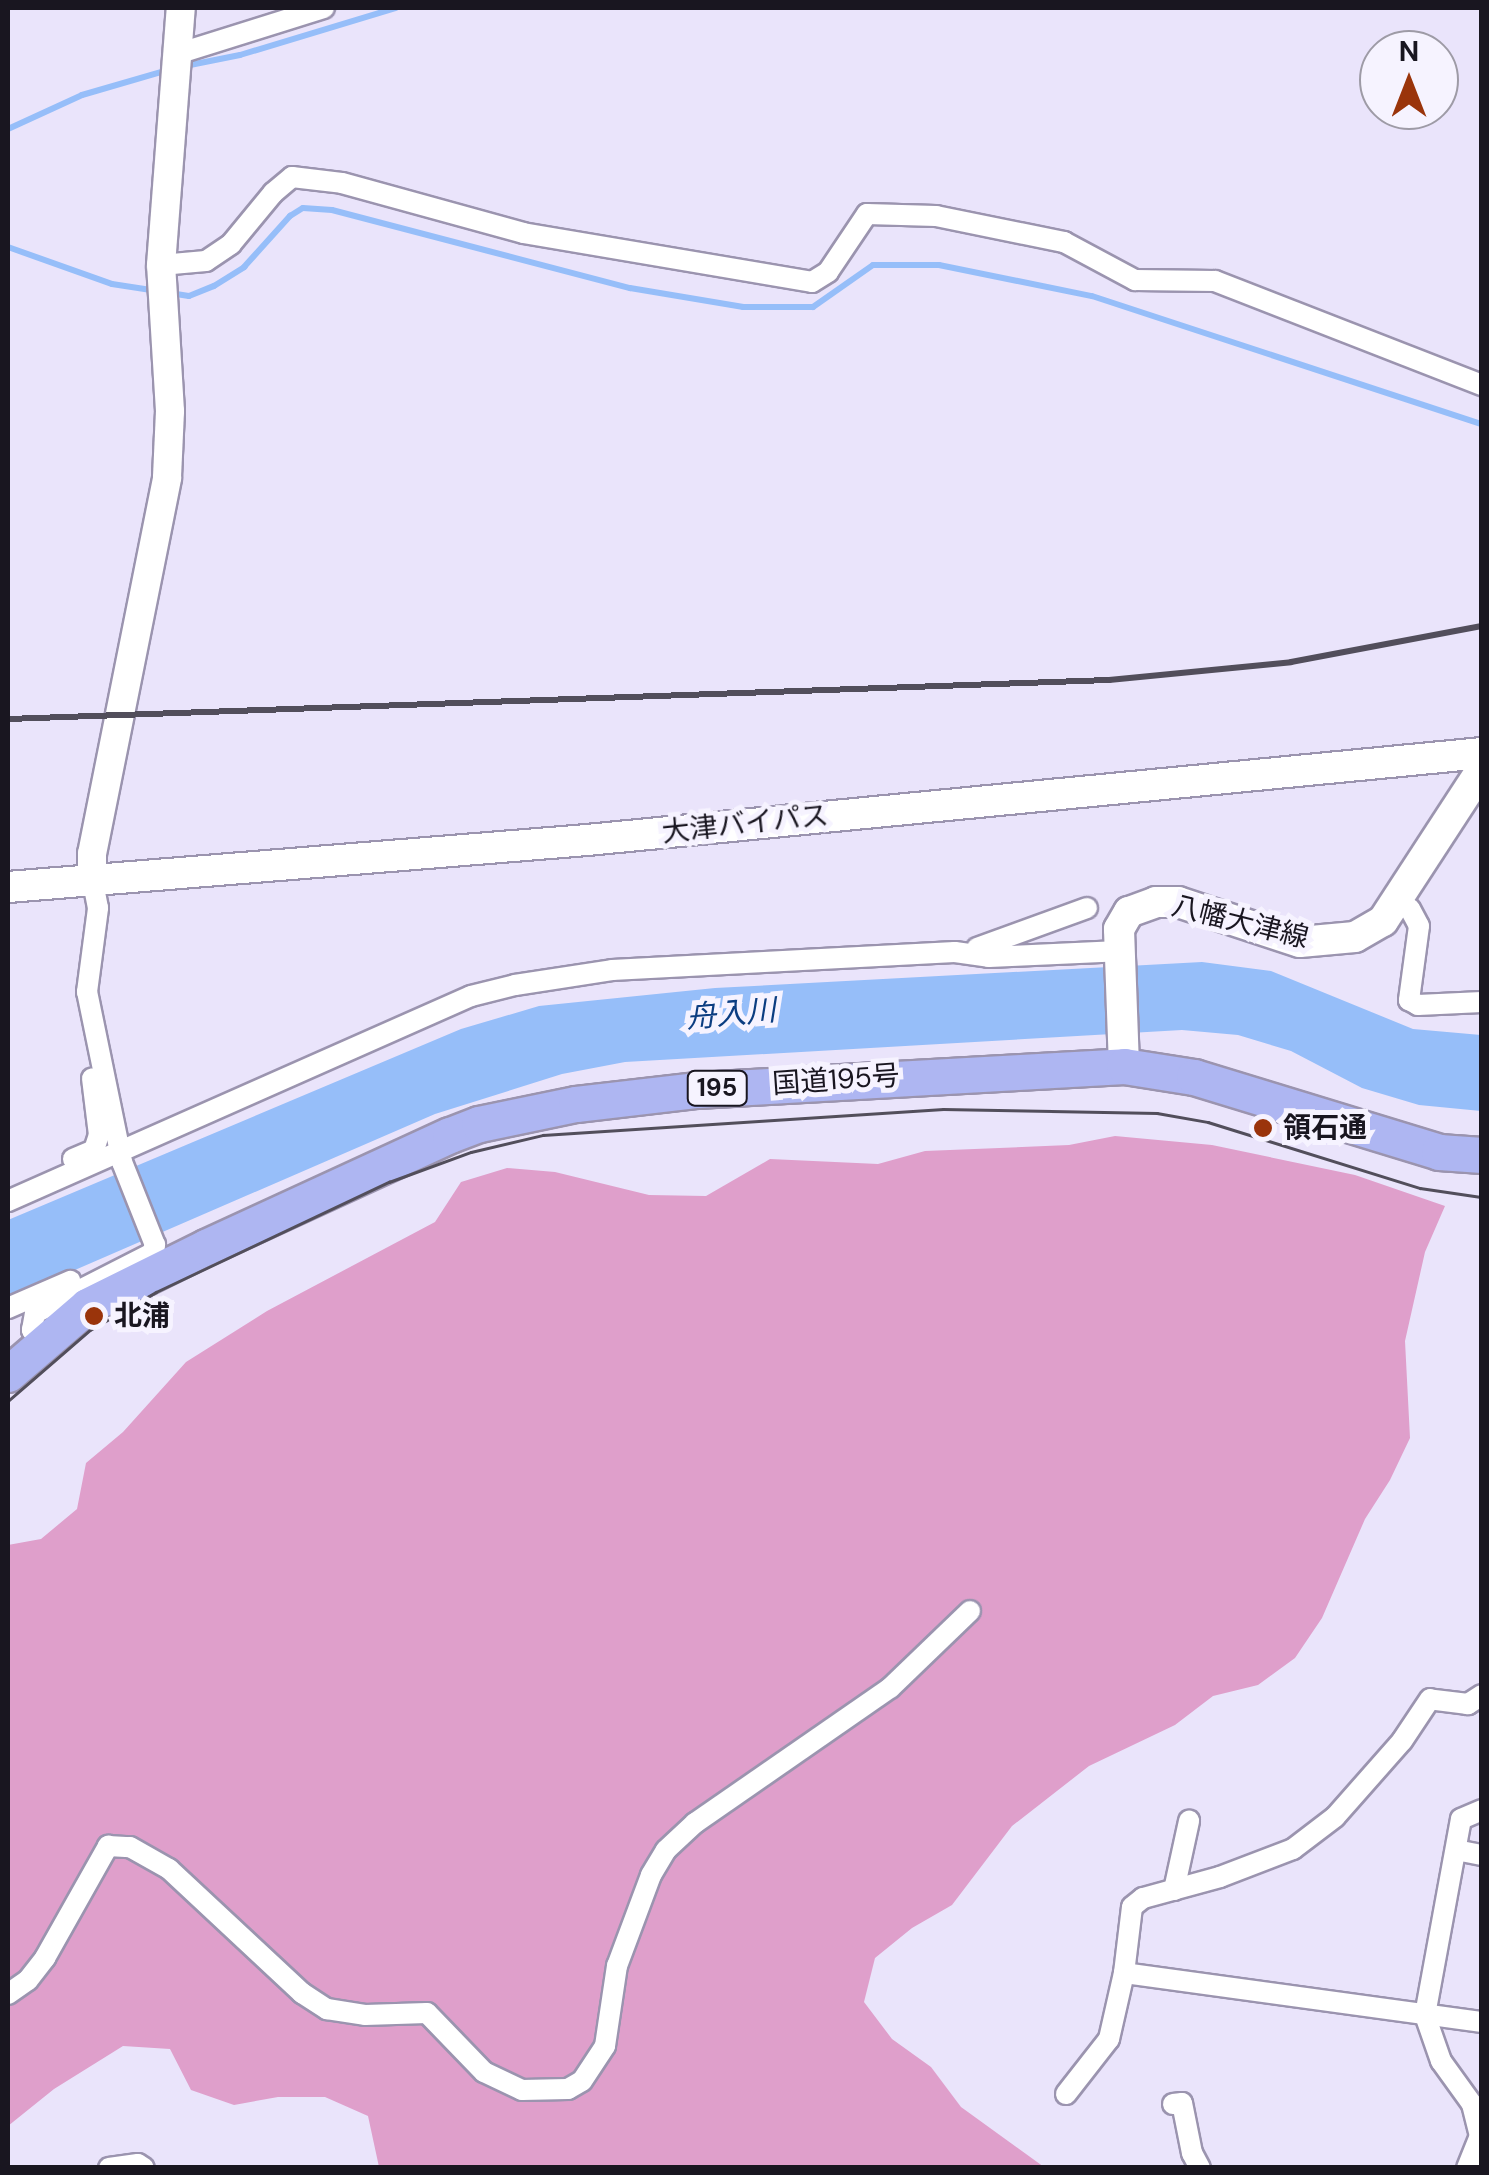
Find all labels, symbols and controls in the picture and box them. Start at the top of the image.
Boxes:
north arrow [1359,30,1459,130]
text: N [1399,33,1419,70]
street label: 大津バイパス [660,799,830,849]
street label: 八幡大津線 [1168,889,1312,955]
water label: 舟入川 [685,992,777,1036]
street label: 国道195号 [771,1059,901,1101]
road number: 195 [684,1068,750,1108]
place label: 領石通 [1283,1111,1367,1145]
marker: 領石通 [1252,1117,1274,1139]
place label: 北浦 [114,1299,170,1333]
marker: 北浦 [83,1305,105,1327]

